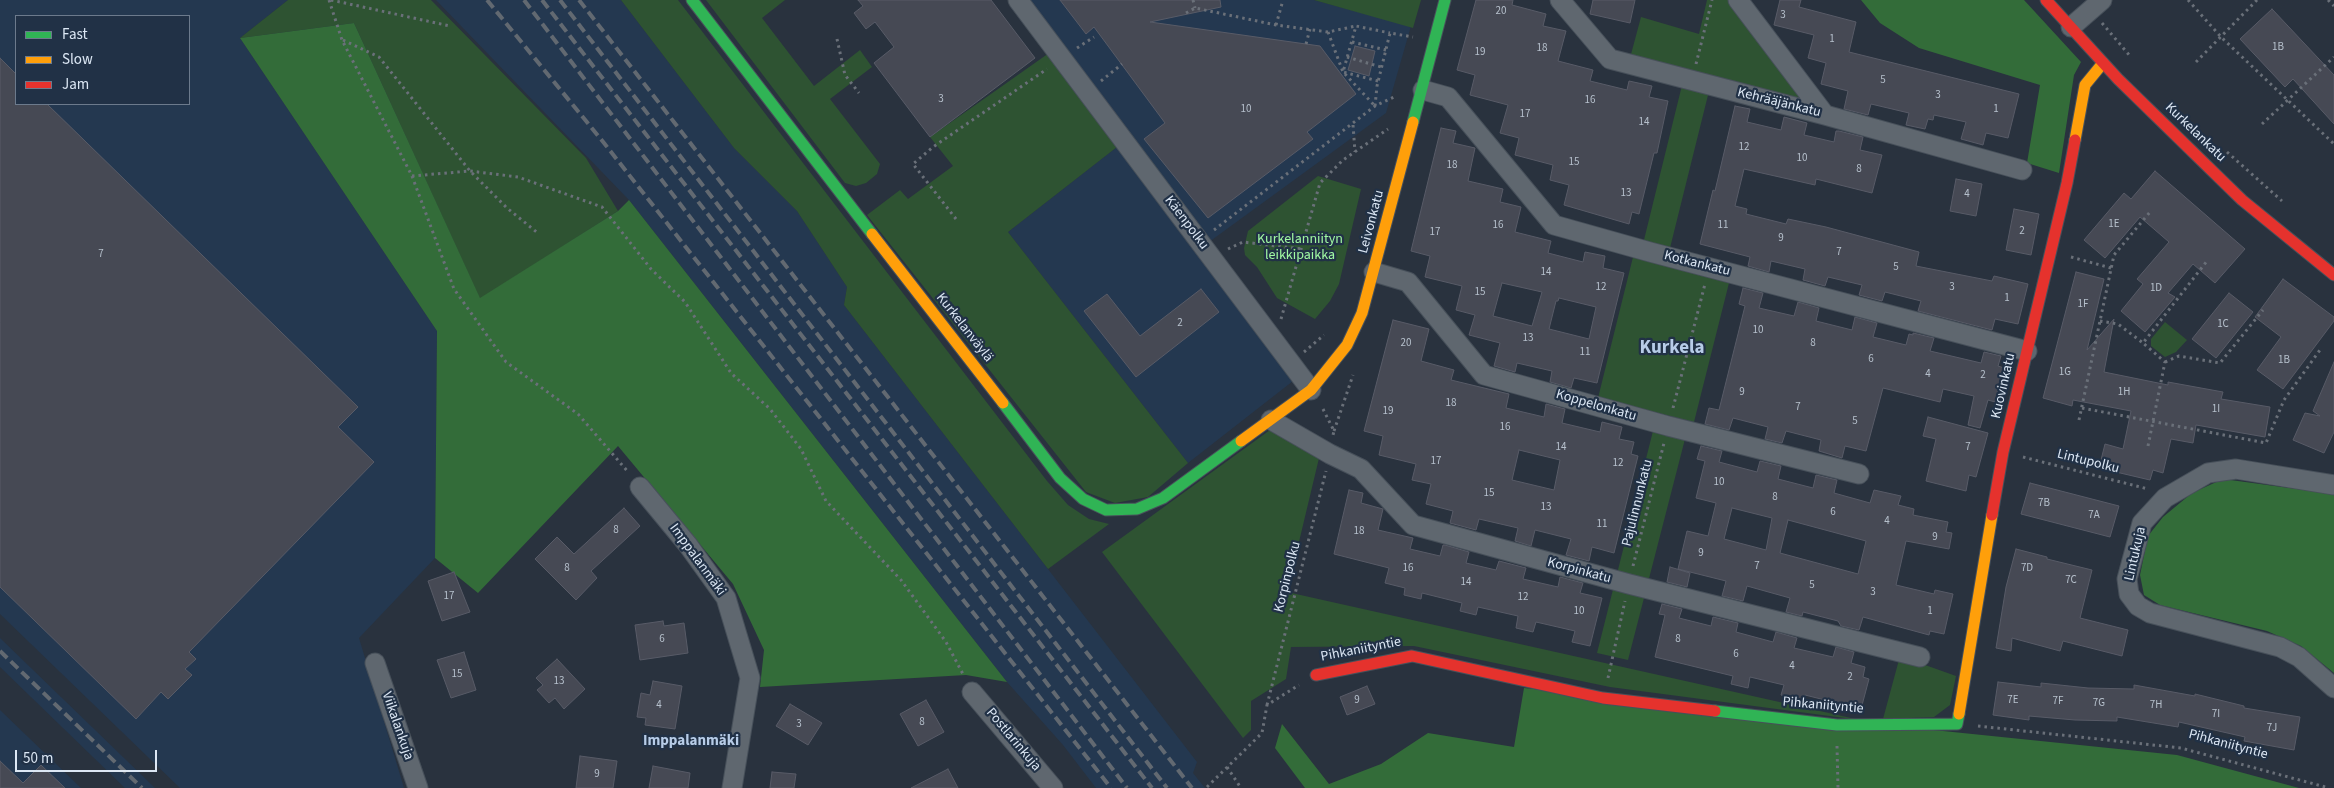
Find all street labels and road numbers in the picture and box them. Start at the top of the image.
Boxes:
street label: Kehrääjänkatu [1736,85,1822,121]
street label: Kurkelankatu [2161,100,2229,166]
street label: Leivonkatu [1356,189,1388,255]
street label: Käenpolku [1160,193,1212,253]
street label: Kotkankatu [1662,248,1732,280]
street label: Kurkelanväylä [932,290,996,366]
street label: Kuovinkatu [1988,352,2020,420]
street label: Koppelonkatu [1554,387,1638,425]
street label: Lintupolku [2055,446,2121,478]
street label: Pajulinnunkatu [1619,458,1657,548]
street label: Imppalanmäki [665,521,729,599]
street label: Lintukuja [2122,525,2150,583]
street label: Korpinpolku [1271,540,1305,614]
street label: Korpinkatu [1545,554,1613,588]
street label: Pihkaniityntie [1319,634,1403,666]
street label: Viikalankuja [377,690,417,762]
street label: Pihkaniityntie [1782,694,1864,718]
street label: Postlarinkuja [982,705,1044,775]
street label: Pihkaniityntie [2187,726,2269,764]

